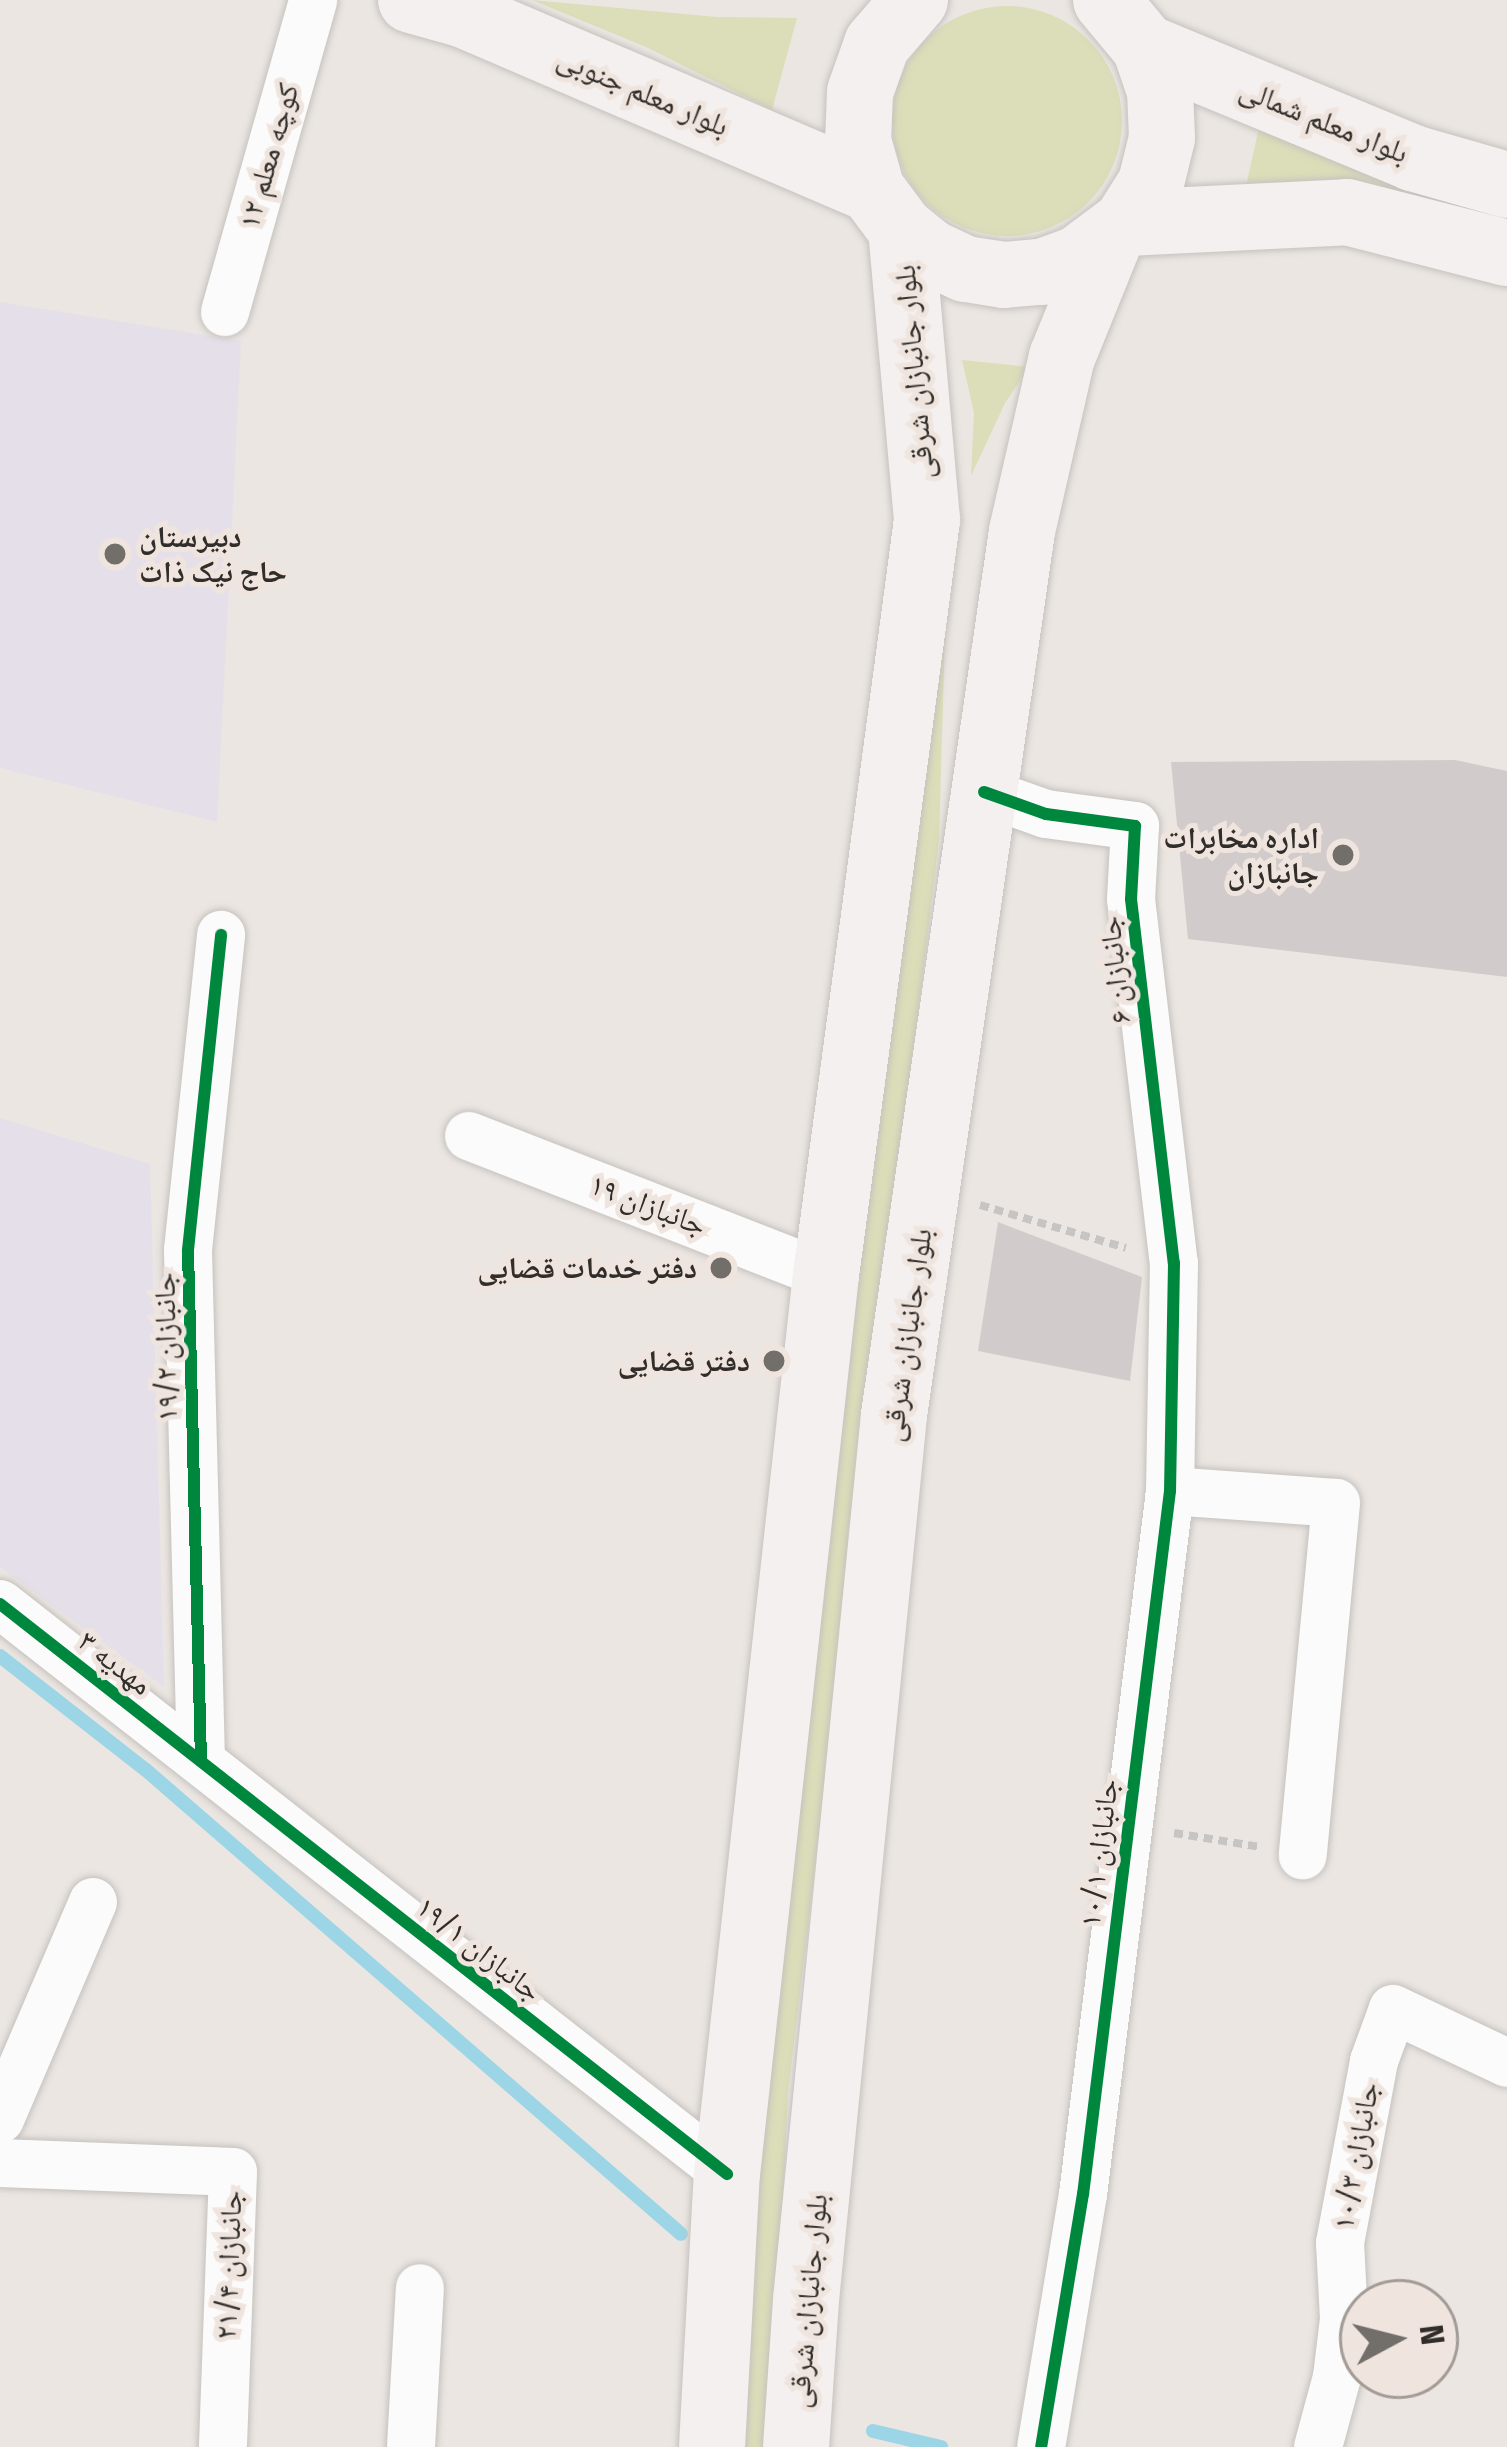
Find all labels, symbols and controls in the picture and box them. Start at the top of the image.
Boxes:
street label: بلوار معلم جنوبی [552,40,734,144]
street label: بلوار معلم شمالی [1235,71,1413,171]
street label: کوچه معلم ۱۲ [231,79,307,233]
street label: بلوار جانبازان شرقی [887,263,941,481]
place label: دبیرستان حاج نیک ذات [139,519,287,590]
marker: دبیرستان حاج نیک ذات [102,541,128,567]
place label: اداره مخابرات جانبازان [1163,820,1319,890]
marker: اداره مخابرات جانبازان [1330,842,1356,868]
street label: جانبازان ۶ [1091,914,1139,1026]
street label: جانبازان ۱۹ [585,1166,711,1244]
street label: بلوار جانبازان شرقی [874,1226,940,1444]
place label: دفتر خدمات قضایی [477,1250,697,1286]
marker: دفتر خدمات قضایی [708,1255,734,1281]
street label: جانبازان ۱۹/۲ [147,1272,185,1422]
place label: دفتر قضایی [617,1343,750,1379]
marker: دفتر قضایی [761,1348,787,1374]
street label: مهدیه ۳ [71,1623,159,1703]
street label: جانبازان ۱۰/۱ [1072,1777,1126,1929]
street label: جانبازان ۱۹/۱ [409,1889,549,2009]
street label: جانبازان ۱۰/۳ [1325,2079,1387,2233]
street label: جانبازان ۲۱/۴ [208,2190,250,2340]
street label: بلوار جانبازان شرقی [781,2192,835,2410]
north arrow [1339,2279,1459,2399]
text: N [1411,2323,1453,2347]

